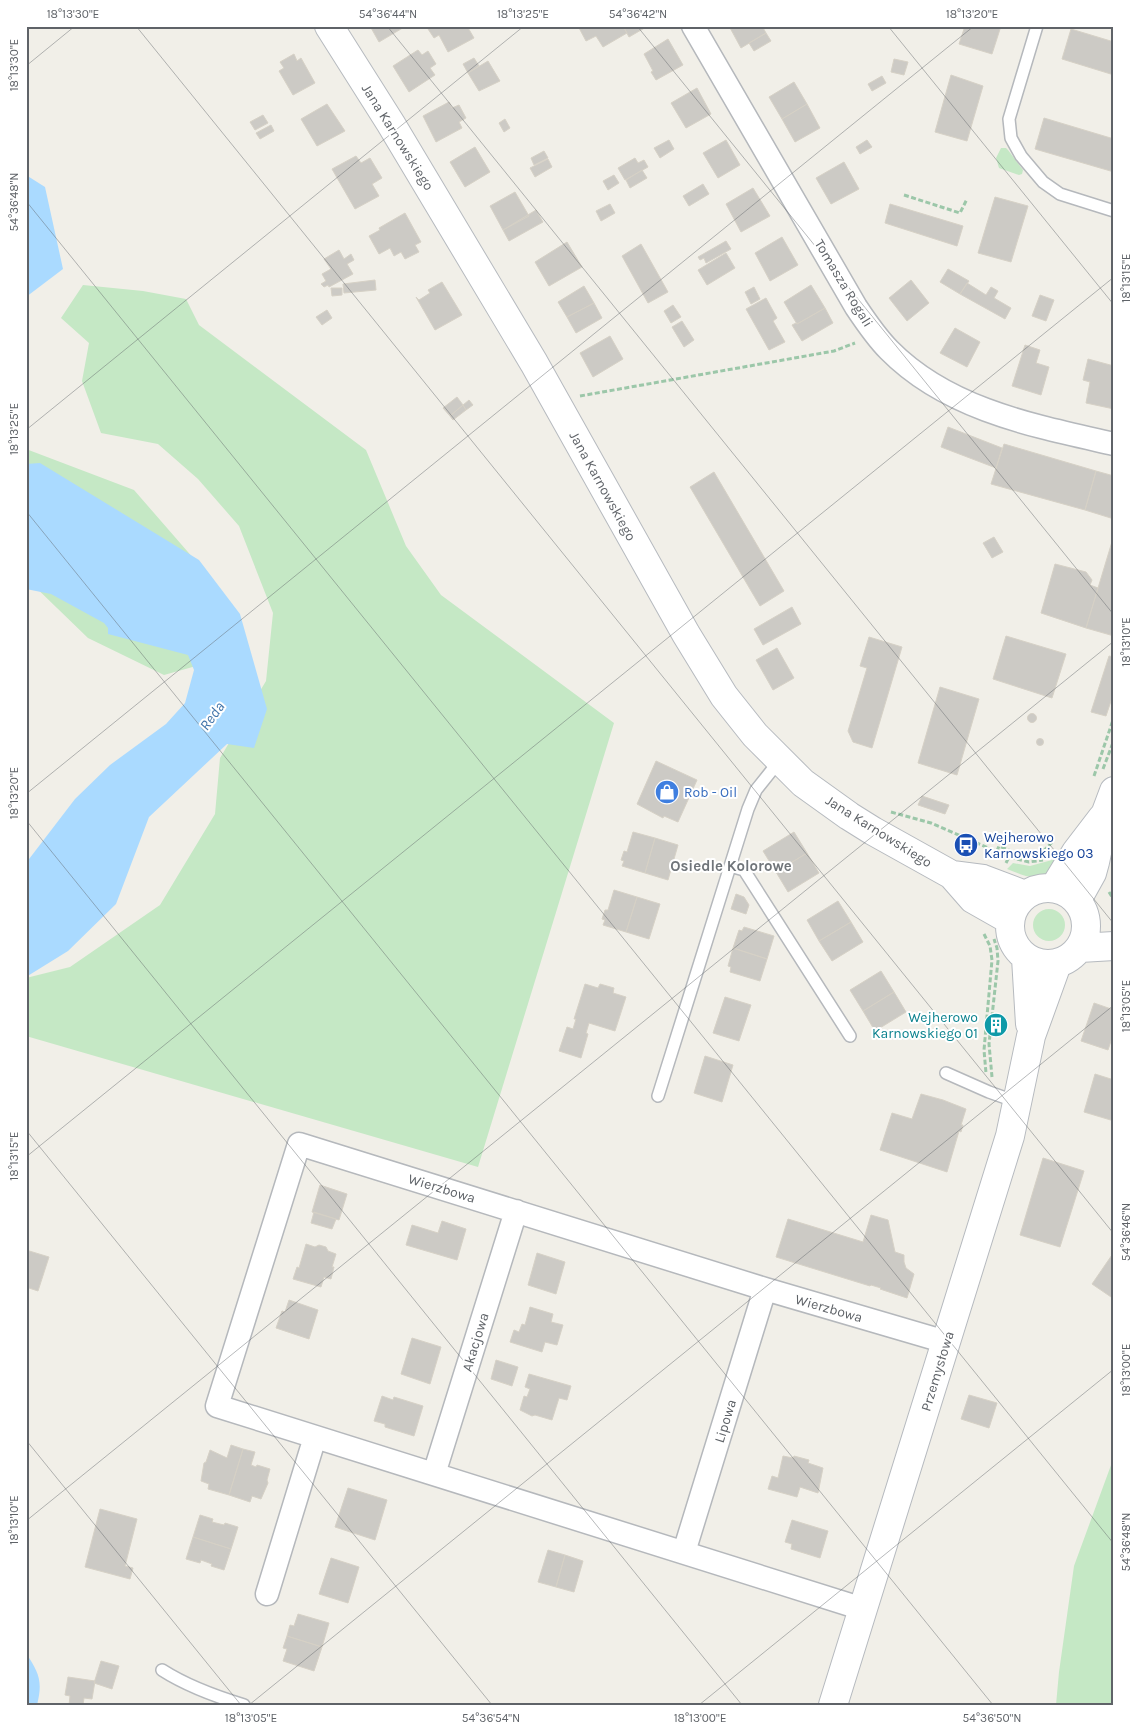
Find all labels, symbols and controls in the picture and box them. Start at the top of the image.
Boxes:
text: 18°13'30"E [47,7,99,21]
text: 54°36'44"N [359,7,417,21]
text: 18°13'25"E [497,7,549,21]
text: 54°36'42"N [609,7,667,21]
text: 18°13'20"E [946,7,998,21]
text: 18°13'30"E [7,39,21,91]
street label: Jana Karnowskiego [358,81,437,194]
text: 54°36'48"N [7,172,21,232]
street label: Tomasza Rogali [811,236,876,330]
text: 18°13'15"E [1119,253,1133,303]
text: 18°13'25"E [7,403,21,455]
street label: Jana Karnowskiego [565,429,640,544]
text: 18°13'10"E [1119,617,1133,667]
water label: Reda [196,698,228,734]
text: 18°13'20"E [7,767,21,819]
shop icon: Rob - Oil [654,779,680,805]
place label: Rob - Oil [684,784,737,801]
street label: Jana Karnowskiego [822,792,935,871]
place label: Wejherowo Karnowskiego 03 [984,829,1094,862]
bus stop icon: Wejherowo Karnowskiego 03 [953,832,979,858]
district label: Osiedle Kolorowe [670,857,792,875]
text: 18°13'05"E [1119,980,1133,1032]
place label: Wejherowo Karnowskiego 01 [872,1009,978,1042]
building icon: Wejherowo Karnowskiego 01 [983,1012,1009,1038]
text: 18°13'15"E [7,1131,21,1181]
street label: Wierzbowa [406,1170,478,1207]
text: 54°36'46"N [1119,1203,1133,1261]
street label: Wierzbowa [793,1291,865,1326]
street label: Akacjowa [458,1311,492,1374]
street label: Przemysłowa [917,1329,958,1413]
text: 18°13'00"E [1119,1344,1133,1396]
street label: Lipowa [711,1397,740,1445]
text: 18°13'10"E [7,1495,21,1545]
text: 54°36'48"N [1119,1512,1133,1572]
text: 18°13'05"E [225,1711,277,1725]
text: 54°36'54"N [462,1711,520,1725]
text: 18°13'00"E [674,1711,726,1725]
text: 54°36'50"N [963,1711,1021,1725]

